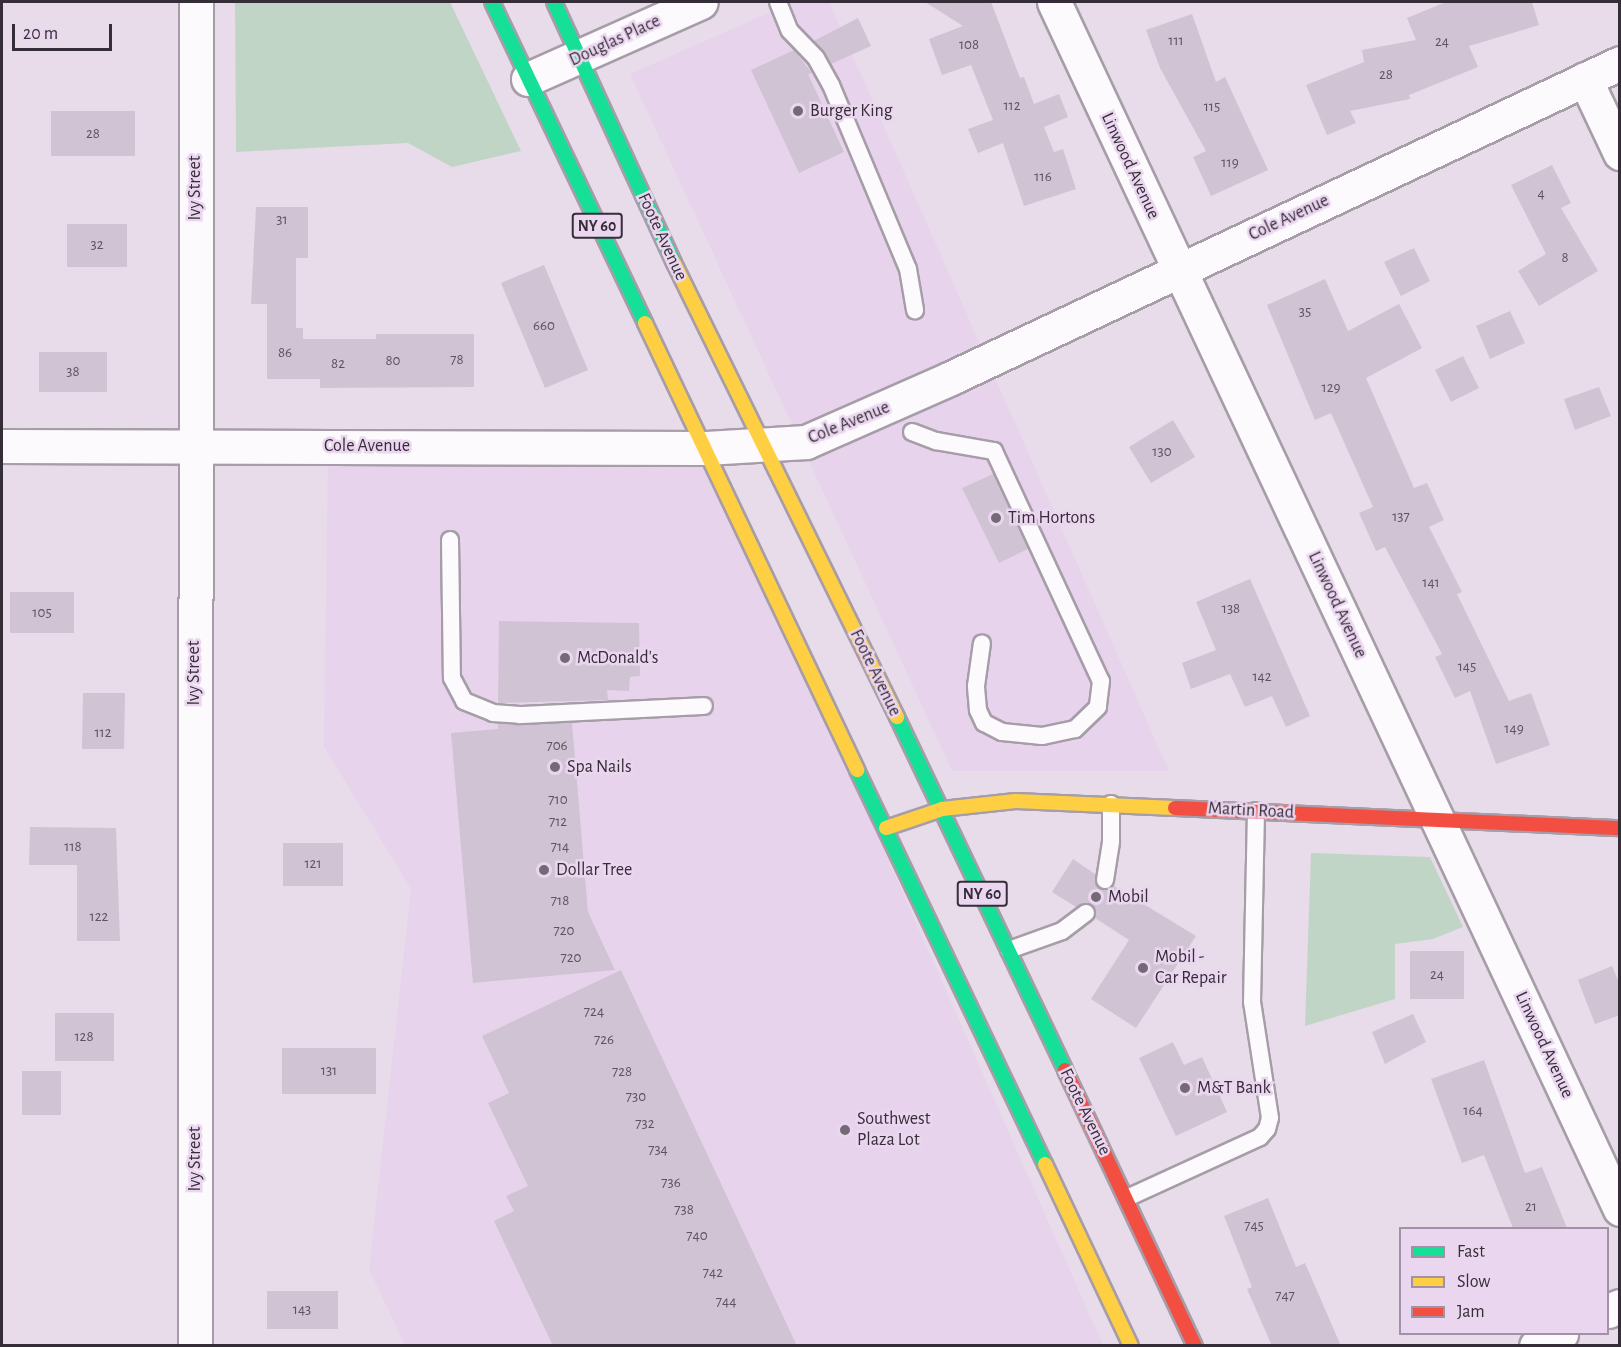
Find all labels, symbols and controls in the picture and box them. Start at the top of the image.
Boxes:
street label: Douglas Place [566,10,664,72]
scale bar [15,12,116,50]
text: 20 m [23,25,58,43]
house number: 111 [1168,32,1184,50]
house number: 24 [1435,33,1449,51]
house number: 108 [959,36,979,54]
house number: 28 [1379,66,1393,84]
house number: 112 [1003,97,1021,115]
house number: 115 [1204,98,1220,116]
place label: Burger King [810,100,893,122]
marker: Burger King [791,104,805,118]
street label: Linwood Avenue [1096,109,1164,223]
house number: 28 [86,125,100,143]
house number: 119 [1221,154,1239,172]
street label: Ivy Street [184,156,206,220]
house number: 116 [1034,168,1052,186]
house number: 4 [1537,185,1545,203]
street label: Foote Avenue [632,190,692,284]
street label: Cole Avenue [1245,190,1333,246]
house number: 31 [276,211,288,229]
road number: NY 60 [572,213,622,239]
house number: 32 [90,236,104,254]
house number: 8 [1561,249,1569,267]
house number: 35 [1299,303,1311,321]
house number: 660 [533,317,555,335]
house number: 86 [278,344,292,362]
house number: 78 [450,351,464,369]
house number: 80 [385,352,401,370]
house number: 82 [331,355,345,373]
house number: 38 [66,363,80,381]
house number: 129 [1321,379,1341,397]
street label: Cole Avenue [805,397,893,449]
street label: Cole Avenue [324,435,410,457]
house number: 130 [1152,443,1172,461]
place label: Tim Hortons [1008,507,1095,529]
house number: 137 [1392,508,1410,526]
marker: Tim Hortons [989,511,1003,525]
street label: Linwood Avenue [1303,548,1371,662]
house number: 141 [1422,574,1440,592]
house number: 138 [1222,600,1240,618]
house number: 105 [32,604,52,622]
street label: Foote Avenue [845,626,905,720]
street label: Ivy Street [183,641,205,705]
place label: McDonald's [577,647,659,669]
marker: McDonald's [558,651,572,665]
house number: 145 [1458,658,1476,676]
house number: 142 [1252,668,1272,686]
house number: 149 [1504,720,1524,738]
house number: 112 [94,724,112,742]
house number: 706 [546,737,568,755]
place label: Spa Nails [567,756,632,778]
marker: Spa Nails [548,760,562,774]
house number: 710 [548,791,568,809]
street label: Martin Road [1207,798,1295,824]
house number: 712 [549,813,567,831]
house number: 118 [64,838,82,856]
house number: 714 [551,838,569,856]
house number: 121 [304,855,322,873]
place label: Dollar Tree [556,859,632,881]
marker: Dollar Tree [537,863,551,877]
road number: NY 60 [956,881,1008,907]
place label: Mobil [1108,886,1149,908]
marker: Mobil [1089,890,1103,904]
house number: 718 [551,892,569,910]
house number: 122 [90,908,108,926]
house number: 720 [554,922,574,940]
place label: Mobil - Car Repair [1155,947,1227,990]
house number: 720 [561,949,581,967]
marker: Mobil - Car Repair [1136,961,1150,975]
house number: 24 [1430,966,1444,984]
street label: Linwood Avenue [1510,988,1578,1102]
house number: 724 [584,1003,604,1021]
house number: 128 [74,1028,94,1046]
house number: 726 [594,1031,614,1049]
house number: 131 [321,1062,337,1080]
house number: 728 [612,1063,632,1081]
street label: Foote Avenue [1055,1065,1115,1159]
place label: M&T Bank [1197,1077,1271,1099]
marker: M&T Bank [1178,1081,1192,1095]
house number: 730 [626,1088,646,1106]
house number: 164 [1463,1102,1483,1120]
place label: Southwest Plaza Lot [857,1109,930,1152]
house number: 732 [635,1115,655,1133]
marker: Southwest Plaza Lot [838,1123,852,1137]
street label: Ivy Street [184,1127,206,1191]
house number: 734 [648,1141,668,1159]
house number: 736 [661,1174,681,1192]
house number: 21 [1525,1198,1537,1216]
house number: 738 [674,1201,694,1219]
house number: 745 [1244,1217,1264,1235]
house number: 740 [686,1227,708,1245]
legend [1399,1227,1609,1335]
text: Fast [1457,1243,1485,1261]
house number: 742 [703,1264,723,1282]
text: Slow [1457,1273,1490,1291]
house number: 747 [1275,1287,1295,1305]
house number: 744 [716,1293,736,1311]
house number: 143 [293,1301,311,1319]
text: Jam [1457,1303,1485,1321]

